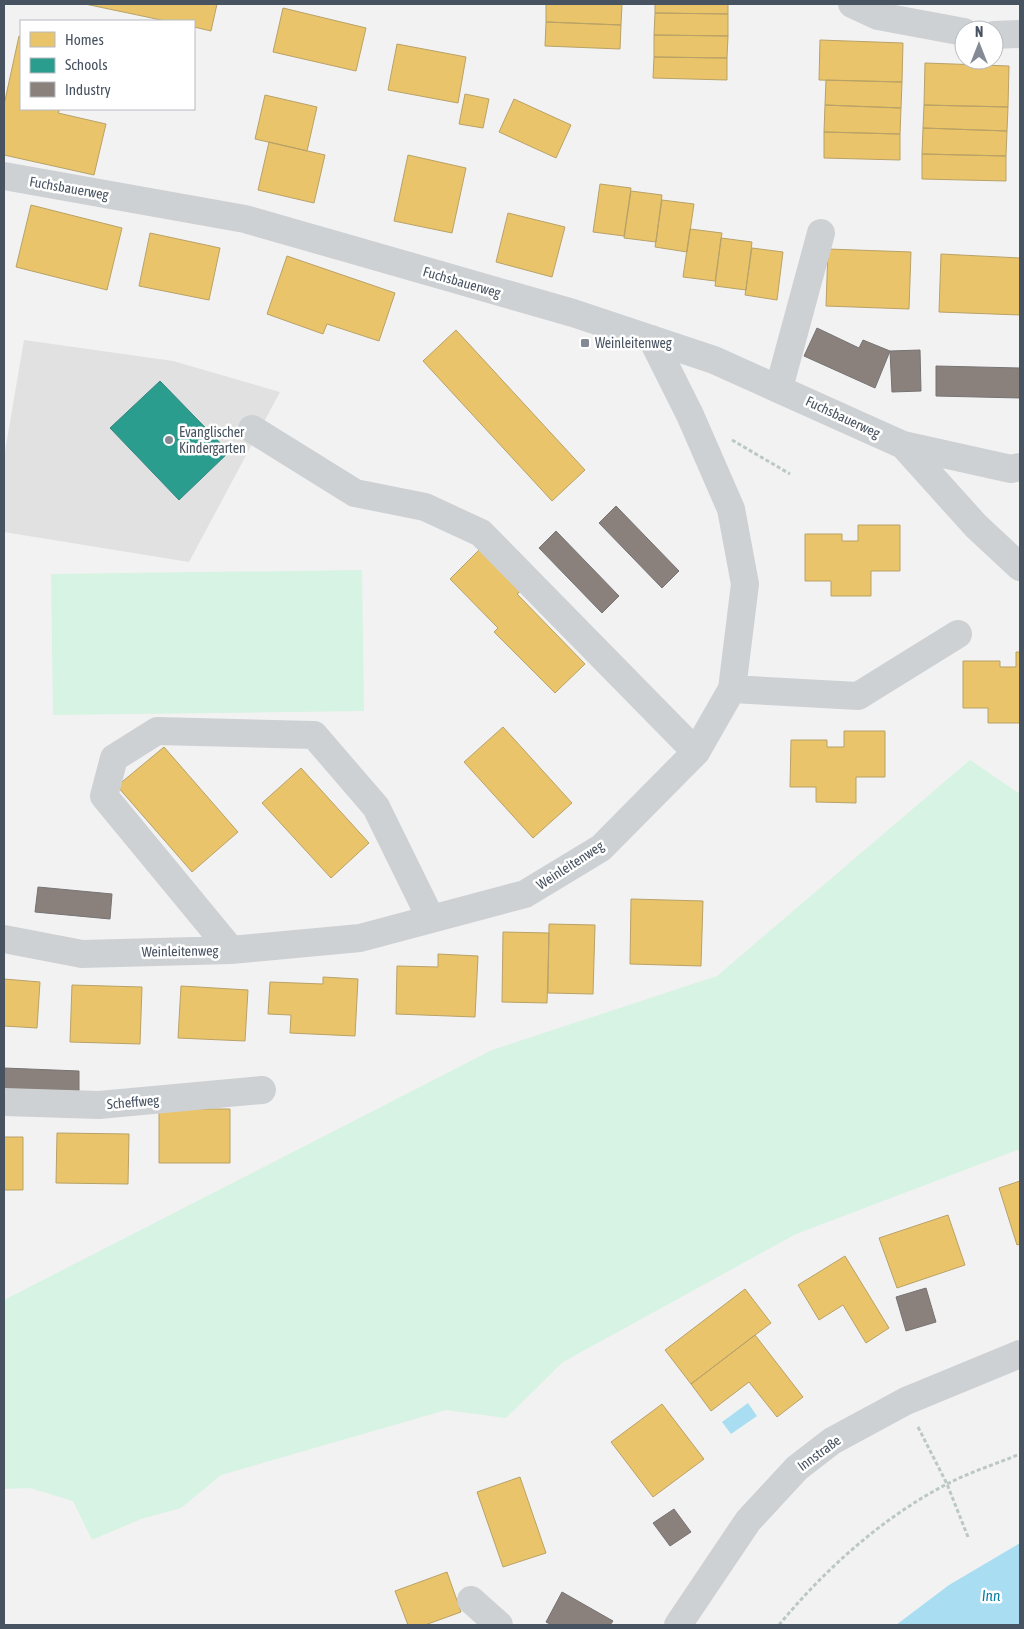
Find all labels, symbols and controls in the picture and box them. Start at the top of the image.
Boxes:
legend [20,20,195,110]
north arrow [954,20,1004,70]
text: N [975,24,983,40]
text: Homes [65,31,104,48]
text: Schools [65,56,108,73]
text: Industry [65,81,111,98]
street label: Fuchsbauerweg [28,173,110,203]
street label: Fuchsbauerweg [421,263,503,301]
place label: Weinleitenweg [595,335,672,351]
marker: Weinleitenweg [579,337,591,349]
street label: Fuchsbauerweg [803,393,883,441]
place label: Evanglischer Kindergarten [179,424,246,456]
marker: Evanglischer Kindergarten [163,434,175,446]
street label: Weinleitenweg [533,837,607,893]
street label: Weinleitenweg [141,942,219,960]
street label: Scheffweg [106,1092,160,1112]
street label: Innstraße [794,1432,844,1474]
water label: Inn [982,1587,1000,1604]

